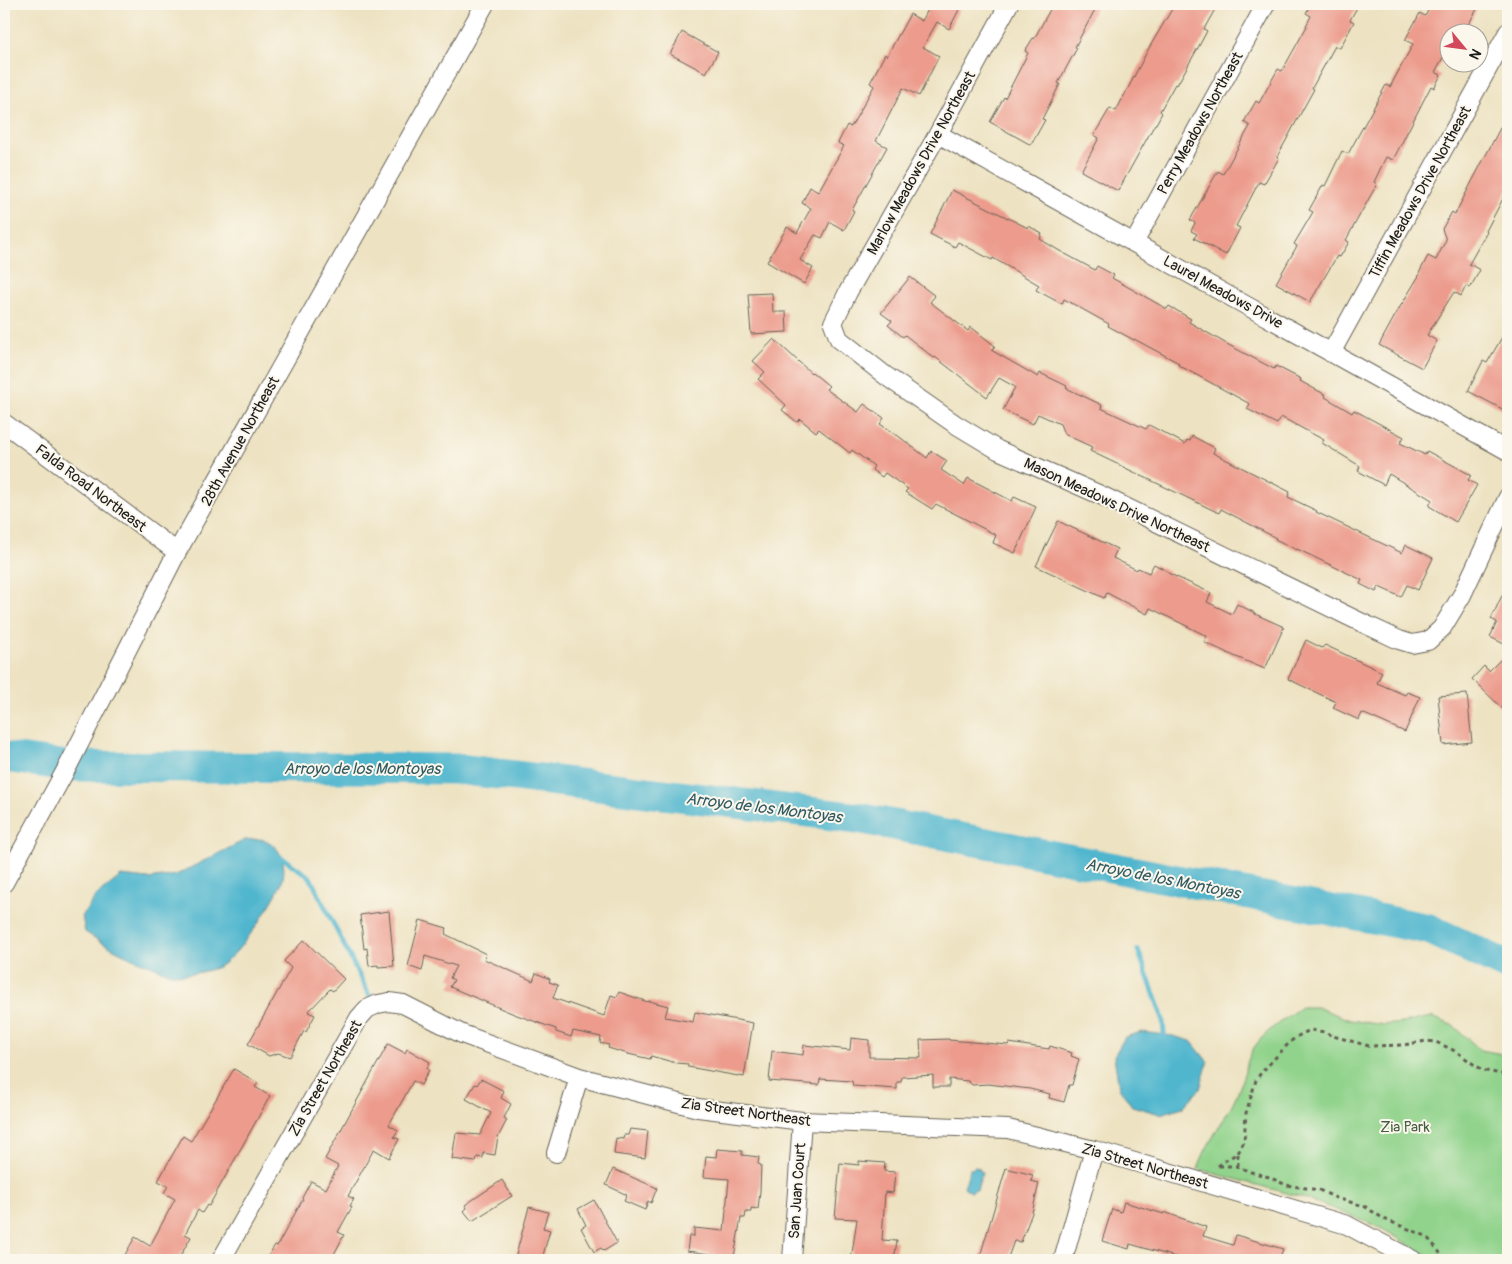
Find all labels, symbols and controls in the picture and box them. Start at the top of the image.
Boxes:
north arrow [1440,22,1490,72]
text: N [1465,46,1485,62]
street label: Perry Meadows Northeast [1153,48,1248,198]
street label: Marlow Meadows Drive Northeast [863,67,980,258]
street label: Tiffin Meadows Drive Northeast [1365,102,1476,282]
street label: Laurel Meadows Drive [1159,252,1287,334]
street label: 28th Avenue Northeast [197,372,284,509]
street label: Falda Road Northeast [31,440,151,537]
street label: Mason Meadows Drive Northeast [1021,454,1214,557]
water label: Arroyo de los Montoyas [284,759,442,779]
water label: Arroyo de los Montoyas [685,789,845,828]
water label: Arroyo de los Montoyas [1084,854,1243,904]
street label: Zia Street Northeast [284,1016,367,1140]
street label: Zia Street Northeast [680,1094,813,1131]
park label: Zia Park [1380,1118,1430,1137]
street label: Zia Street Northeast [1079,1139,1211,1194]
street label: San Juan Court [785,1141,810,1240]

